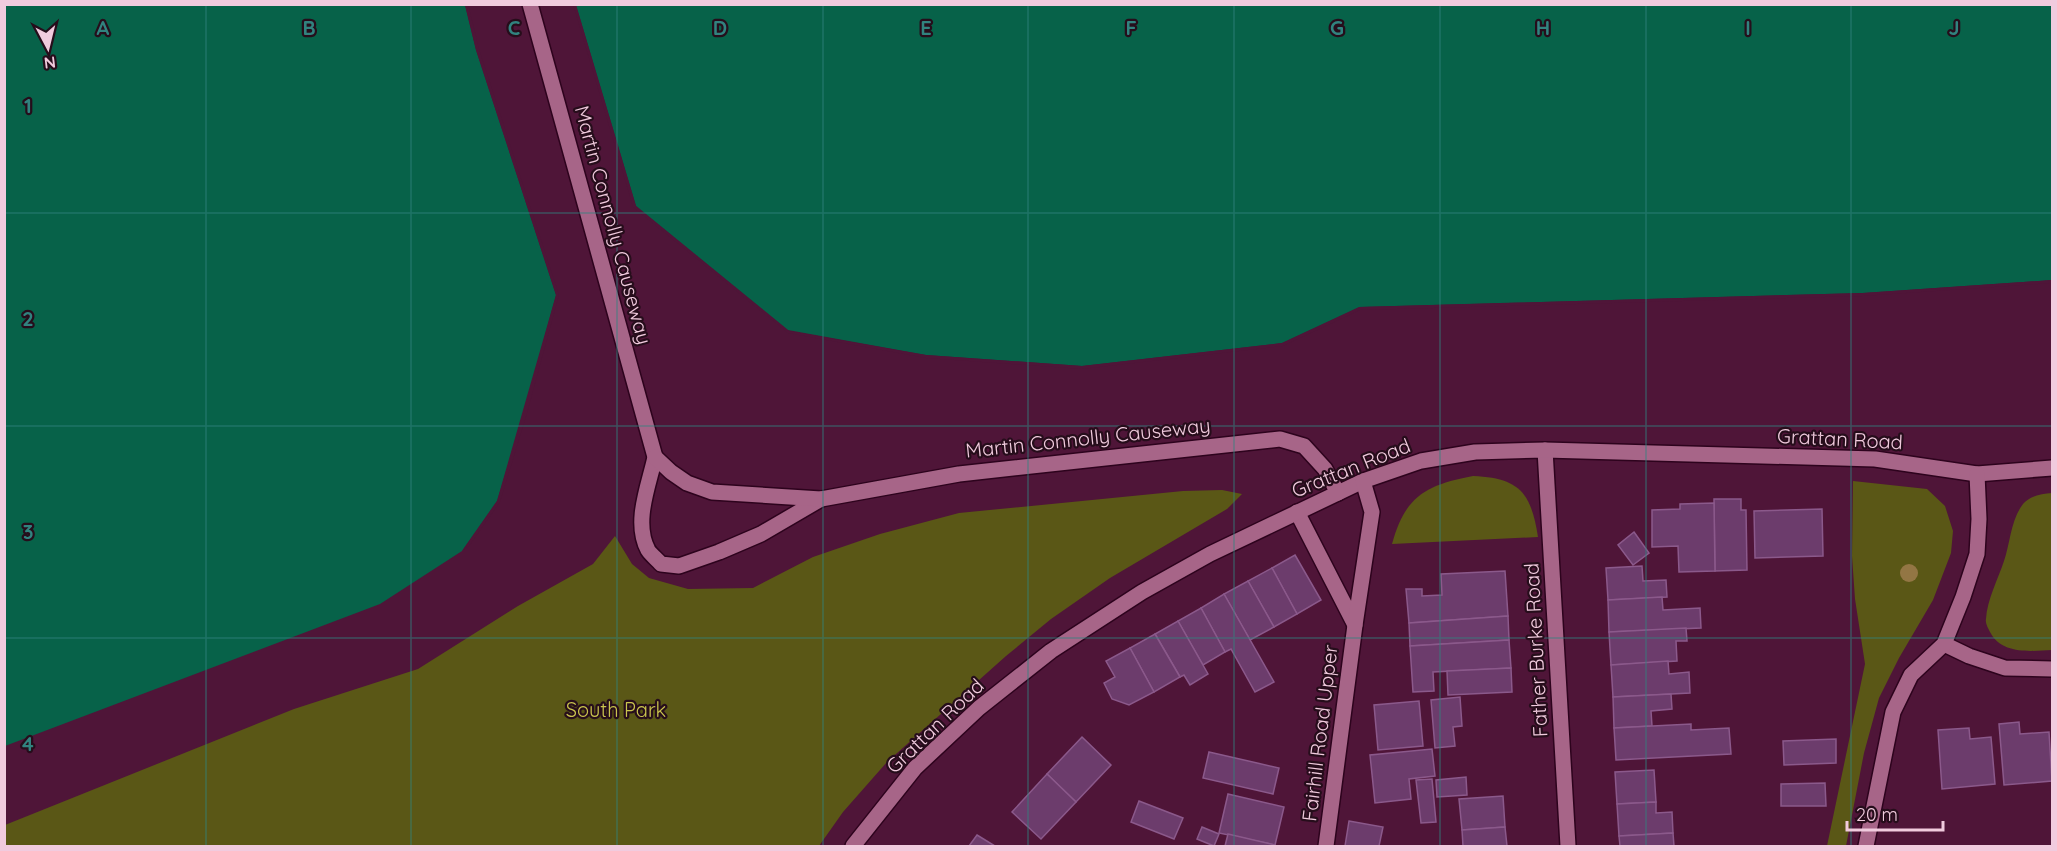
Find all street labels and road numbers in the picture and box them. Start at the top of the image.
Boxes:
street label: Martin Connolly Causeway [570,103,657,347]
street label: Martin Connolly Causeway [964,412,1212,463]
street label: Grattan Road [1777,423,1904,454]
street label: Grattan Road [1288,432,1414,503]
street label: Father Burke Road [1518,562,1553,738]
street label: Fairhill Road Upper [1296,643,1343,823]
street label: Grattan Road [881,673,989,778]

